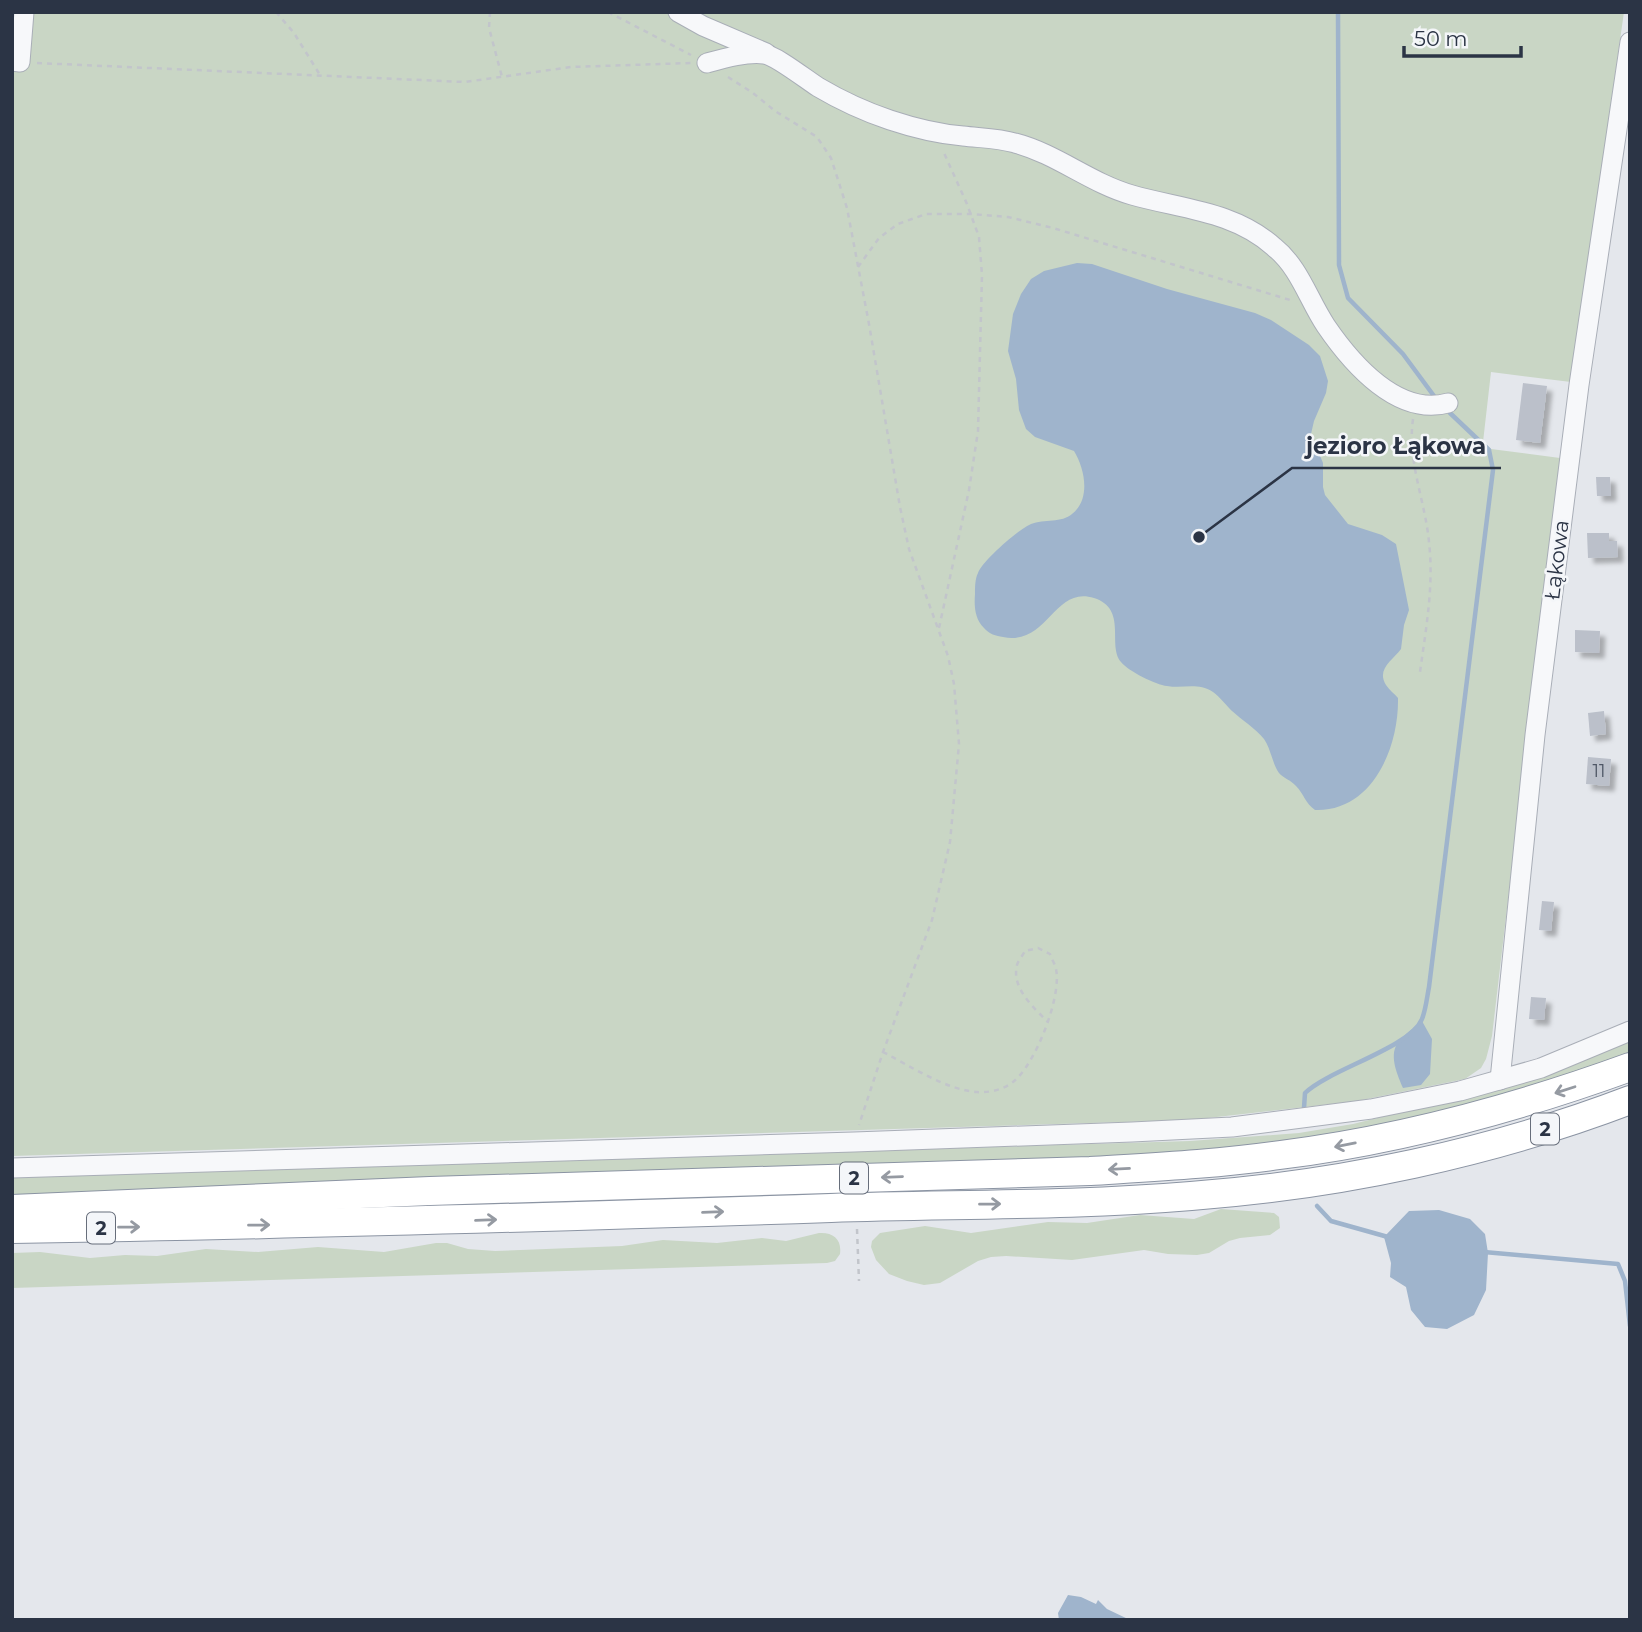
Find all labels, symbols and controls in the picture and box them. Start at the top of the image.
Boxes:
scale bar [1404,14,1521,58]
text: 50 m [1414,26,1468,51]
callout: jezioro Łąkowa [1292,424,1501,468]
text: jezioro Łąkowa [1303,432,1486,460]
street label: Łąkowa [1539,519,1574,601]
house number: 11 [1593,760,1606,782]
one-way arrow [1555,1084,1577,1097]
road number: 2 [1531,1114,1559,1144]
one-way arrow [1334,1139,1357,1152]
road number: 2 [840,1162,868,1194]
one-way arrow [1108,1163,1131,1176]
one-way arrow [880,1170,903,1184]
one-way arrow [978,1198,1001,1211]
one-way arrow [702,1205,725,1218]
road number: 2 [87,1212,115,1244]
one-way arrow [474,1213,497,1226]
one-way arrow [247,1218,270,1232]
one-way arrow [118,1220,141,1234]

